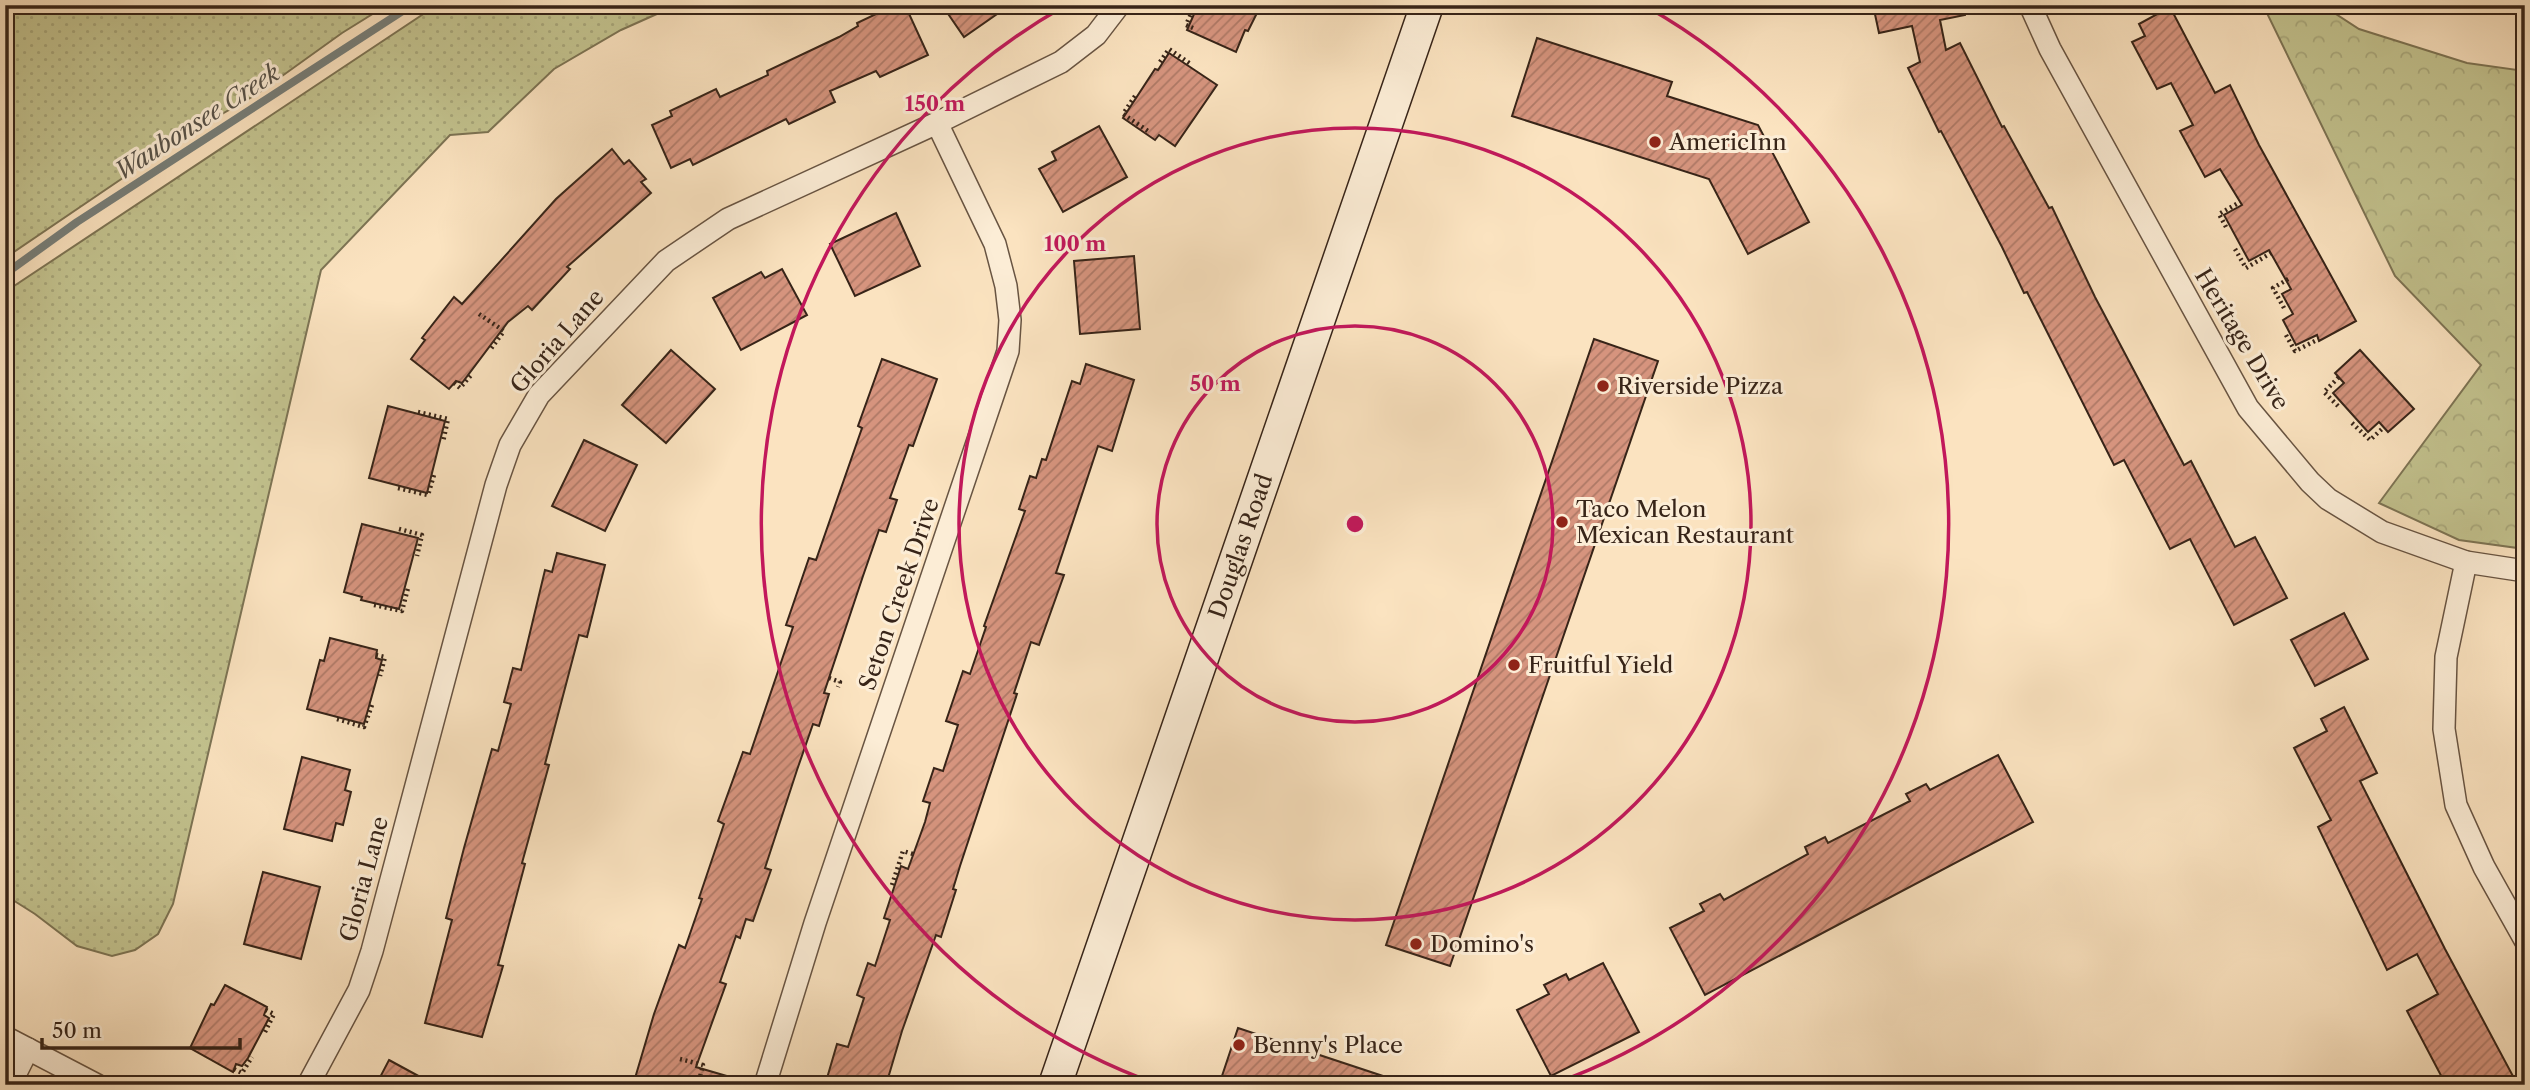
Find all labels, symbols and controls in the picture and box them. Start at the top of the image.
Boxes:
water label: Waubonsee Creek [109,58,285,186]
text: 150 m [905,91,965,116]
place label: AmericInn [1668,128,1787,156]
marker: AmericInn [1647,134,1663,150]
text: 100 m [1044,231,1106,256]
street label: Heritage Drive [2189,263,2295,415]
street label: Gloria Lane [504,283,610,399]
text: 50 m [1189,371,1241,396]
place label: Riverside Pizza [1617,372,1784,400]
marker: Riverside Pizza [1595,378,1611,394]
street label: Douglas Road [1203,470,1278,622]
street label: Seton Creek Drive [853,494,945,694]
place label: Taco Melon Mexican Restaurant [1576,495,1794,549]
centre of rings [1343,512,1367,536]
marker: Taco Melon Mexican Restaurant [1554,514,1570,530]
place label: Fruitful Yield [1528,651,1673,679]
marker: Fruitful Yield [1506,657,1522,673]
street label: Gloria Lane [334,813,394,945]
place label: Domino's [1430,930,1534,958]
marker: Domino's [1408,936,1424,952]
scale bar [42,1006,240,1050]
text: 50 m [52,1018,102,1043]
place label: Benny's Place [1253,1031,1403,1059]
marker: Benny's Place [1231,1037,1247,1053]

